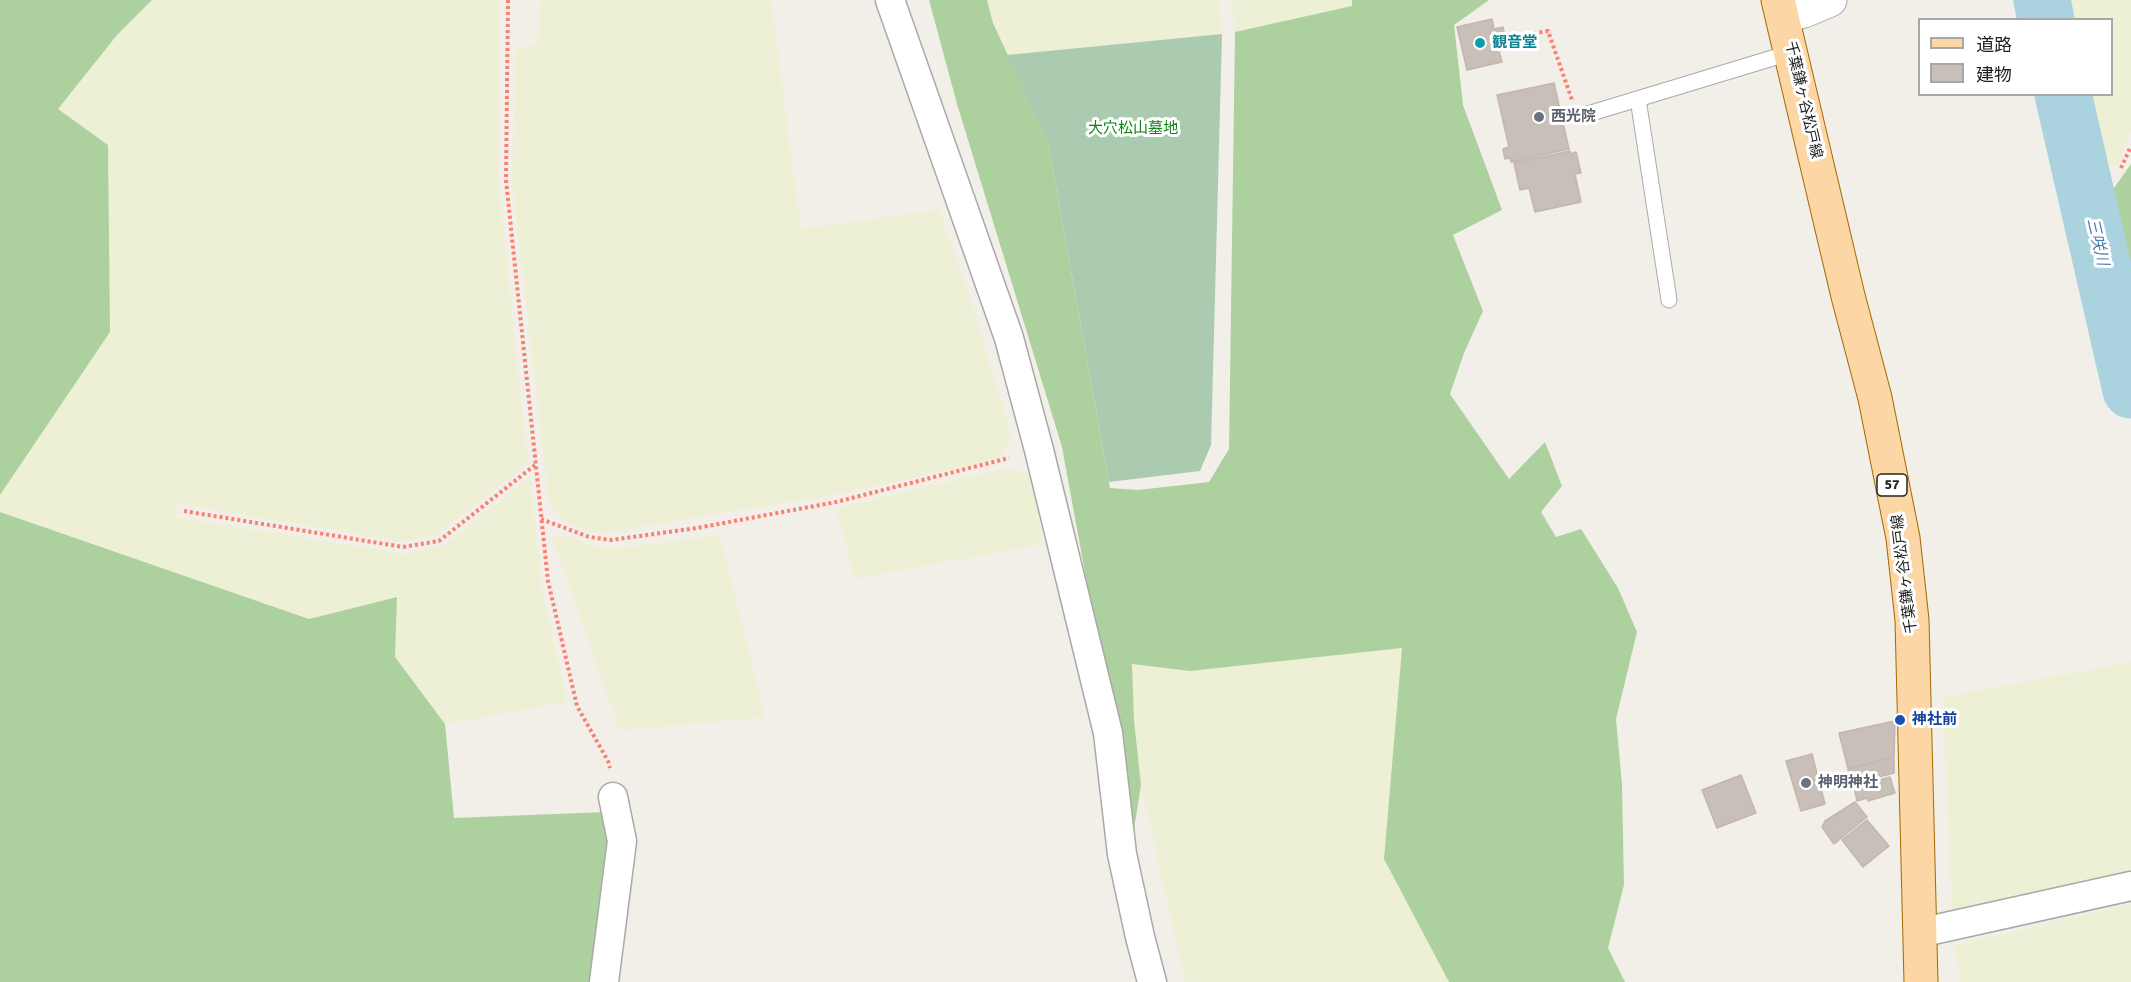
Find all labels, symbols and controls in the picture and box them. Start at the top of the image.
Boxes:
legend [1918,18,2113,96]
place label: 観音堂 [1492,34,1537,52]
text: 道路 [1976,34,2012,56]
marker: 観音堂 [1473,36,1487,50]
street label: 千葉鎌ヶ谷松戸線 [1781,40,1825,160]
text: 建物 [1976,64,2012,86]
place label: 西光院 [1551,108,1596,126]
marker: 西光院 [1532,110,1546,124]
park label: 大穴松山墓地 [1088,120,1178,138]
water label: 三咲川 [2082,216,2112,268]
road number: 57 [1877,474,1907,496]
street label: 千葉鎌ヶ谷松戸線 [1889,513,1921,635]
place label: 神社前 [1912,711,1957,729]
marker: 神社前 [1893,713,1907,727]
place label: 神明神社 [1818,774,1878,792]
marker: 神明神社 [1799,776,1813,790]

